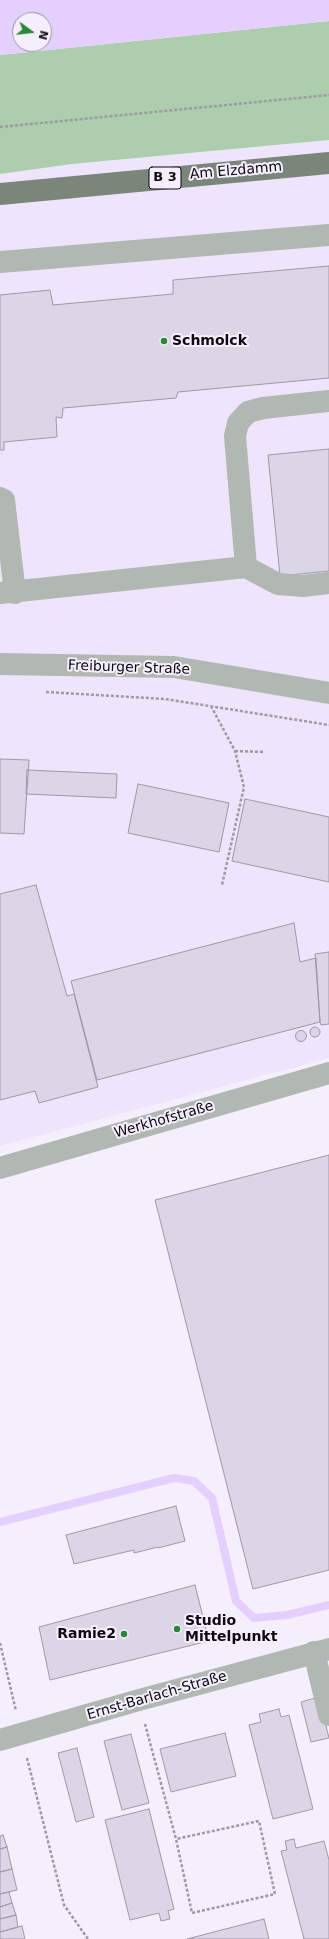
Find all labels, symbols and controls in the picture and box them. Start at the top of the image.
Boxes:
north arrow [12,12,52,52]
text: N [36,29,51,41]
street label: Am Elzdamm [189,159,283,183]
road number: B 3 [149,167,181,189]
place label: Schmolck [172,333,247,349]
marker: Schmolck [159,336,169,346]
street label: Freiburger Straße [68,657,190,679]
street label: Werkhofstraße [112,1098,216,1142]
place label: Studio Mittelpunkt [185,1613,277,1646]
marker: Studio Mittelpunkt [172,1624,182,1634]
place label: Ramie2 [57,1626,116,1642]
marker: Ramie2 [119,1629,129,1639]
street label: Ernst-Barlach-Straße [85,1668,229,1724]

